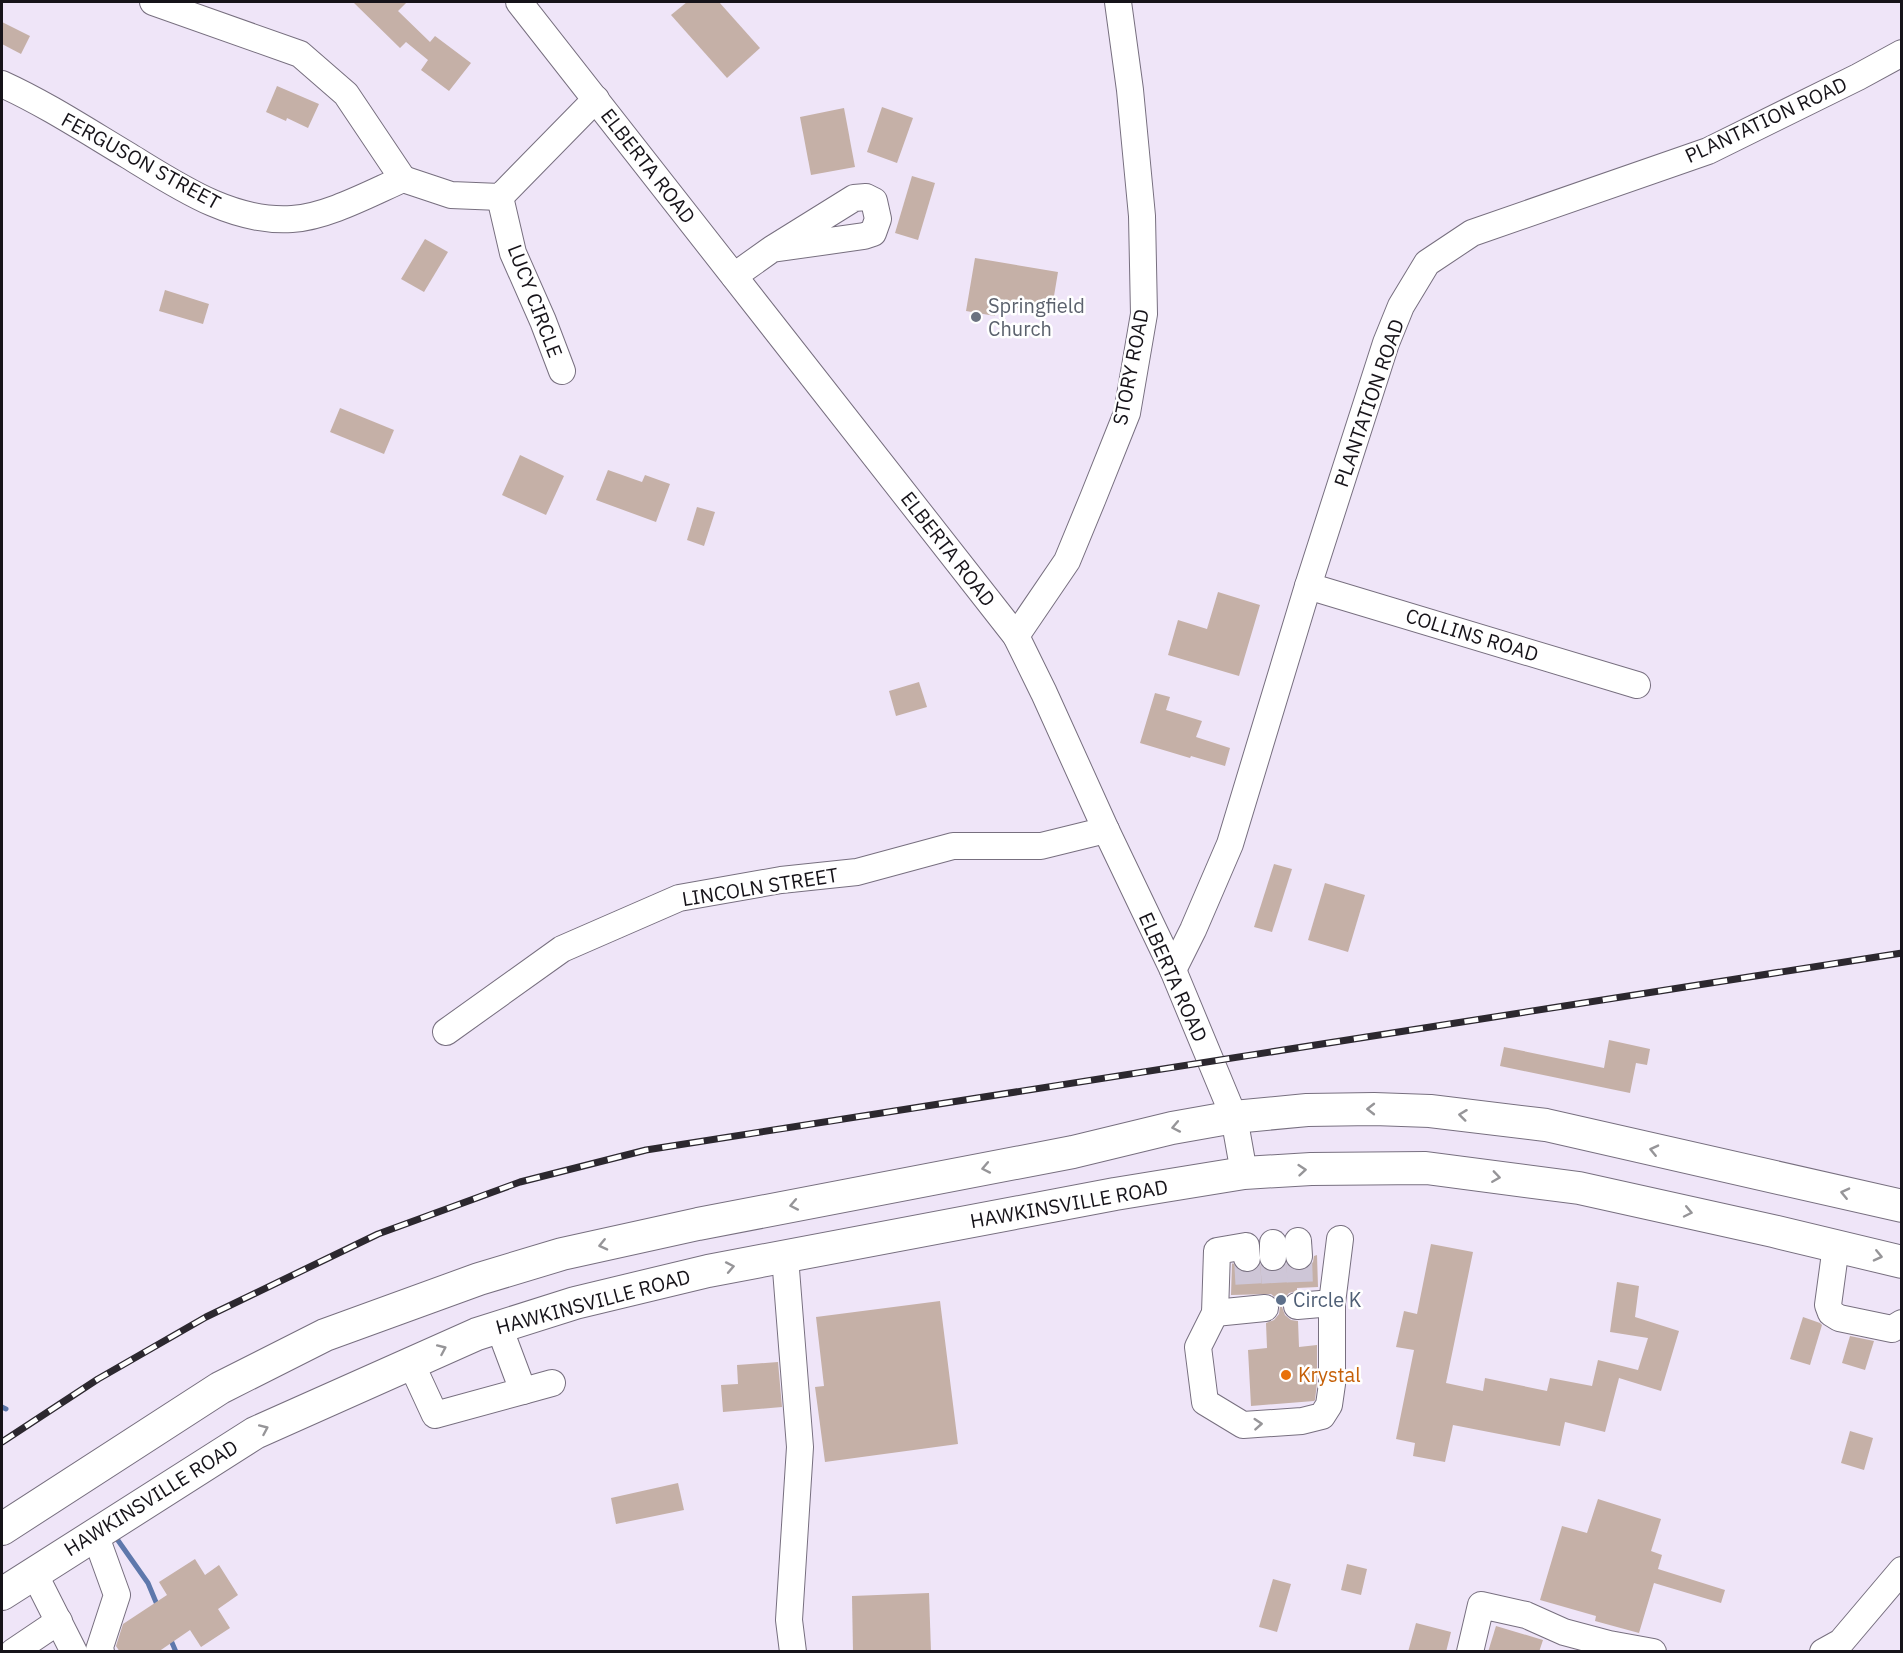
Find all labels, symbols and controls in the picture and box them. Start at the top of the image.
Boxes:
street label: PLANTATION ROAD [1680,70,1851,169]
street label: ELBERTA ROAD [595,103,702,229]
street label: FERGUSON STREET [57,106,226,215]
street label: LUCY CIRCLE [502,240,569,361]
place label: Springfield Church [988,292,1085,342]
street label: STORY ROAD [1106,306,1155,427]
marker: Springfield Church [969,310,983,324]
street label: PLANTATION ROAD [1327,315,1410,491]
street label: ELBERTA ROAD [895,486,1002,612]
street label: COLLINS ROAD [1402,602,1542,668]
street label: LINCOLN STREET [680,861,840,912]
street label: ELBERTA ROAD [1133,908,1214,1046]
one-way arrow [1367,1103,1376,1115]
one-way arrow [1458,1109,1467,1121]
one-way arrow [1172,1120,1182,1133]
one-way arrow [1650,1144,1660,1157]
one-way arrow [981,1161,991,1174]
one-way arrow [1298,1164,1307,1177]
one-way arrow [1492,1171,1501,1183]
street label: HAWKINSVILLE ROAD [968,1173,1170,1234]
one-way arrow [1840,1187,1850,1200]
one-way arrow [790,1198,800,1211]
one-way arrow [1683,1205,1693,1218]
one-way arrow [599,1237,609,1250]
one-way arrow [1873,1249,1883,1262]
one-way arrow [725,1261,735,1274]
street label: HAWKINSVILLE ROAD [493,1263,693,1340]
place label: Circle K [1293,1286,1362,1313]
marker: Circle K [1274,1293,1288,1307]
one-way arrow [436,1344,447,1356]
place label: Krystal [1298,1361,1361,1388]
marker: Krystal [1279,1368,1293,1382]
one-way arrow [1253,1418,1262,1431]
one-way arrow [258,1424,269,1436]
street label: HAWKINSVILLE ROAD [59,1433,243,1562]

